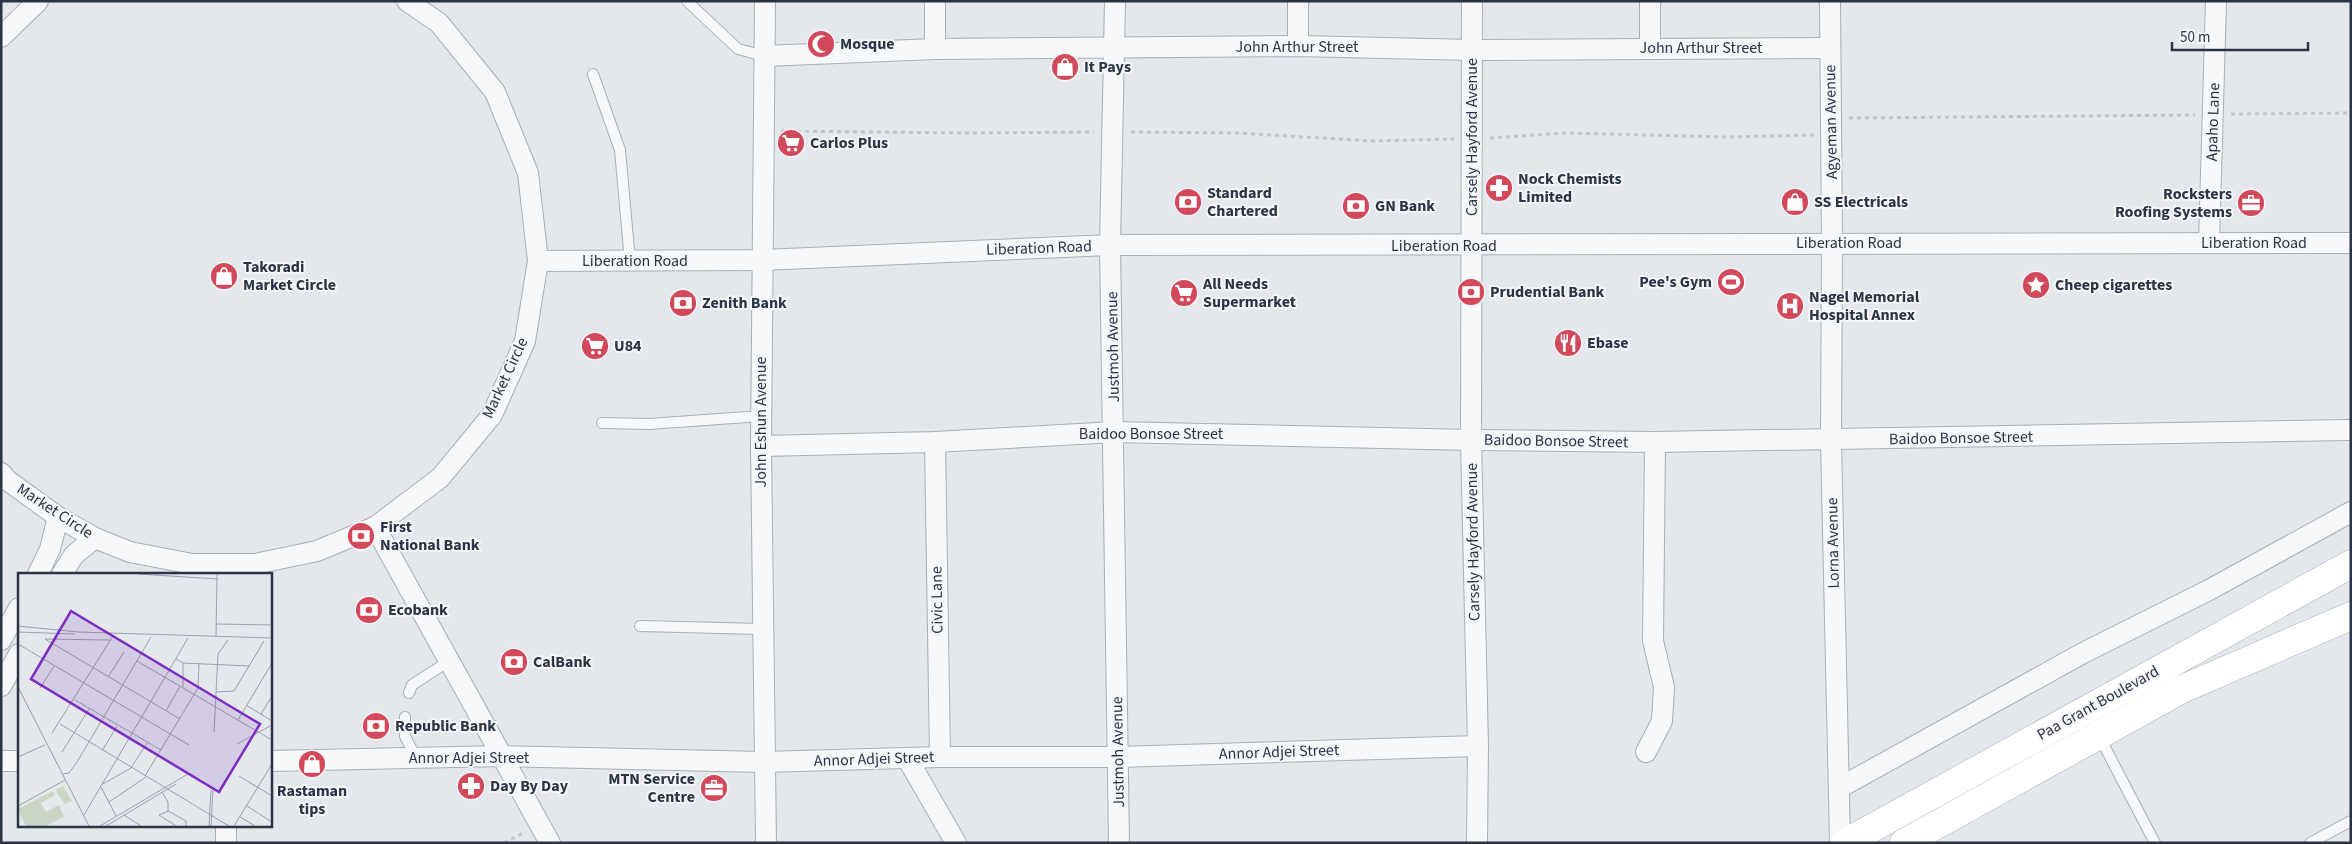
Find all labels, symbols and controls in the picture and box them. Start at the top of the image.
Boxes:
scale bar [2172,20,2308,52]
text: 50 m [2180,27,2210,48]
mosque icon: Mosque [806,29,836,59]
place label: Mosque [840,33,895,55]
street label: John Arthur Street [1236,36,1359,58]
street label: John Arthur Street [1640,37,1763,59]
shop icon: It Pays [1050,52,1080,82]
place label: It Pays [1084,56,1131,78]
street label: Carsely Hayford Avenue [1461,58,1483,216]
street label: Agyeman Avenue [1819,64,1843,180]
street label: Apaho Lane [2201,82,2225,162]
supermarket icon: Carlos Plus [776,128,806,158]
place label: Carlos Plus [810,132,888,154]
place label: Nock Chemists Limited [1518,168,1622,208]
pharmacy icon: Nock Chemists Limited [1484,173,1514,203]
place label: Standard Chartered [1207,182,1278,222]
place label: Rocksters Roofing Systems [2115,183,2232,223]
bank icon: Standard Chartered [1173,187,1203,217]
shop icon: SS Electricals [1780,187,1810,217]
office icon: Rocksters Roofing Systems [2236,188,2266,218]
bank icon: GN Bank [1341,191,1371,221]
place label: SS Electricals [1814,191,1908,213]
place label: GN Bank [1375,195,1435,217]
street label: Liberation Road [1796,232,1902,254]
street label: Liberation Road [2201,232,2307,254]
street label: Liberation Road [986,235,1092,261]
street label: Liberation Road [1391,235,1497,257]
street label: Liberation Road [582,250,688,272]
place label: Takoradi Market Circle [243,256,336,296]
shop icon: Takoradi Market Circle [209,261,239,291]
sports icon: Pee's Gym [1716,267,1746,297]
place icon: Cheep cigarettes [2021,270,2051,300]
place label: Pee's Gym [1639,271,1712,293]
place label: All Needs Supermarket [1202,273,1296,313]
place label: Cheep cigarettes [2055,274,2172,296]
bank icon: Prudential Bank [1456,277,1486,307]
supermarket icon: All Needs Supermarket [1169,278,1199,308]
place label: Prudential Bank [1490,281,1605,303]
place label: Nagel Memorial Hospital Annex [1809,286,1920,326]
bank icon: Zenith Bank [668,288,698,318]
street label: Justmoh Avenue [1101,291,1125,403]
hospital icon: Nagel Memorial Hospital Annex [1775,291,1805,321]
place label: Zenith Bank [702,292,787,314]
restaurant icon: Ebase [1553,328,1583,358]
supermarket icon: U84 [580,331,610,361]
place label: Ebase [1587,332,1629,354]
street label: Market Circle [477,334,533,422]
place label: U84 [614,335,642,357]
street label: John Eshun Avenue [750,357,772,487]
street label: Baidoo Bonsoe Street [1079,423,1224,445]
street label: Baidoo Bonsoe Street [1889,426,2034,450]
street label: Baidoo Bonsoe Street [1484,429,1629,453]
street label: Carsely Hayford Avenue [1461,463,1485,621]
street label: Market Circle [13,478,98,544]
street label: Lorna Avenue [1821,497,1845,589]
place label: First National Bank [380,516,480,556]
bank icon: First National Bank [346,521,376,551]
street label: Civic Lane [925,566,949,634]
inset map [18,573,271,826]
bank icon: Ecobank [354,595,384,625]
place label: Ecobank [388,599,448,621]
bank icon: CalBank [499,647,529,677]
place label: CalBank [533,651,592,673]
street label: Paa Grant Boulevard [2033,660,2163,746]
street label: Justmoh Avenue [1106,696,1130,808]
bank icon: Republic Bank [361,711,391,741]
place label: Republic Bank [395,715,496,737]
street label: Annor Adjei Street [1219,739,1340,765]
street label: Annor Adjei Street [814,746,935,772]
street label: Annor Adjei Street [409,747,530,769]
shop icon: Rastaman tips [297,749,327,779]
place label: MTN Service Centre [608,768,695,808]
pharmacy icon: Day By Day [456,771,486,801]
office icon: MTN Service Centre [699,773,729,803]
place label: Day By Day [490,775,569,797]
place label: Rastaman tips [277,780,347,820]

